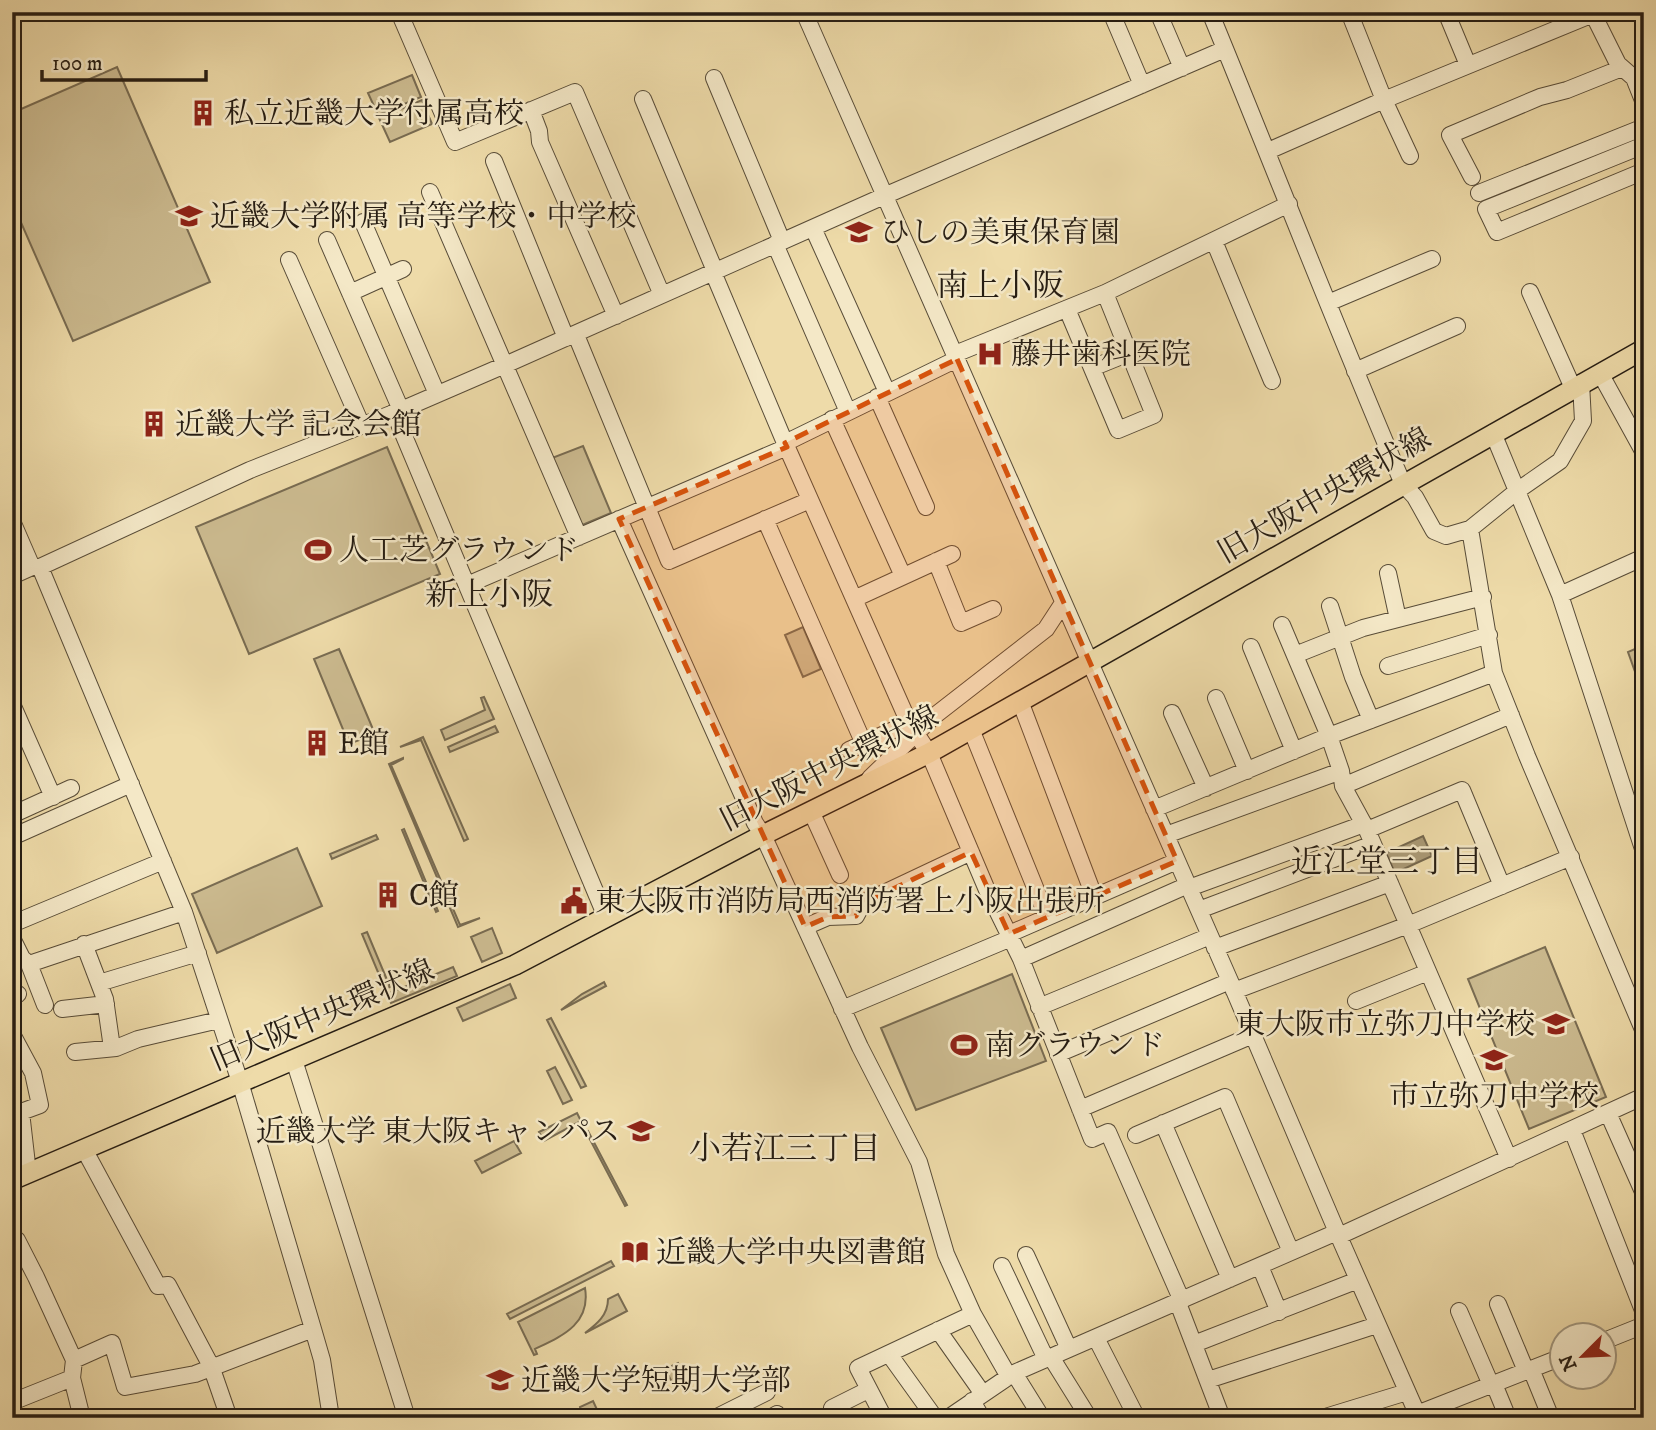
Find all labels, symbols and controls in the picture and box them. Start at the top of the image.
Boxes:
scale bar [42,38,206,82]
text: 100 m [52,51,103,77]
place label: 私立近畿大学付属高校 [224,96,524,133]
building icon: 私立近畿大学付属高校 [188,98,218,128]
place label: 近畿大学附属 高等学校・中学校 [210,199,636,236]
school or university icon: 近畿大学附属 高等学校・中学校 [174,201,204,231]
place label: ひしの美東保育園 [880,215,1120,252]
school or university icon: ひしの美東保育園 [844,217,874,247]
district label: 南上小阪 [936,267,1064,307]
place label: 藤井歯科医院 [1011,337,1191,374]
hospital icon: 藤井歯科医院 [975,339,1005,369]
place label: 近畿大学 記念会館 [175,407,421,444]
building icon: 近畿大学 記念会館 [139,409,169,439]
street label: 旧大阪中央環状線 [1212,420,1438,572]
place label: 人工芝グラウンド [339,533,579,570]
sports icon: 人工芝グラウンド [303,535,333,565]
district label: 新上小阪 [425,576,553,616]
street label: 旧大阪中央環状線 [714,698,945,840]
place label: E館 [338,726,389,763]
building icon: E館 [302,728,332,758]
district label: 近江堂三丁目 [1291,843,1483,883]
place label: C館 [409,878,459,915]
building icon: C館 [373,880,403,910]
place label: 東大阪市消防局西消防署上小阪出張所 [595,884,1105,921]
public building icon: 東大阪市消防局西消防署上小阪出張所 [559,886,589,916]
street label: 旧大阪中央環状線 [205,952,440,1080]
place label: 東大阪市立弥刀中学校 [1235,1007,1535,1044]
school or university icon: 東大阪市立弥刀中学校 [1541,1009,1571,1039]
place label: 南グラウンド [985,1028,1165,1065]
sports icon: 南グラウンド [949,1030,979,1060]
school or university icon: 市立弥刀中学校 [1479,1045,1509,1075]
place label: 市立弥刀中学校 [1389,1079,1599,1116]
place label: 近畿大学 東大阪キャンパス [256,1114,620,1151]
school or university icon: 近畿大学 東大阪キャンパス [626,1116,656,1146]
district label: 小若江三丁目 [689,1130,881,1170]
place label: 近畿大学中央図書館 [656,1235,926,1272]
library icon: 近畿大学中央図書館 [620,1237,650,1267]
north arrow [1548,1322,1618,1392]
text: N [1555,1350,1583,1374]
place label: 近畿大学短期大学部 [521,1363,791,1400]
school or university icon: 近畿大学短期大学部 [485,1365,515,1395]

